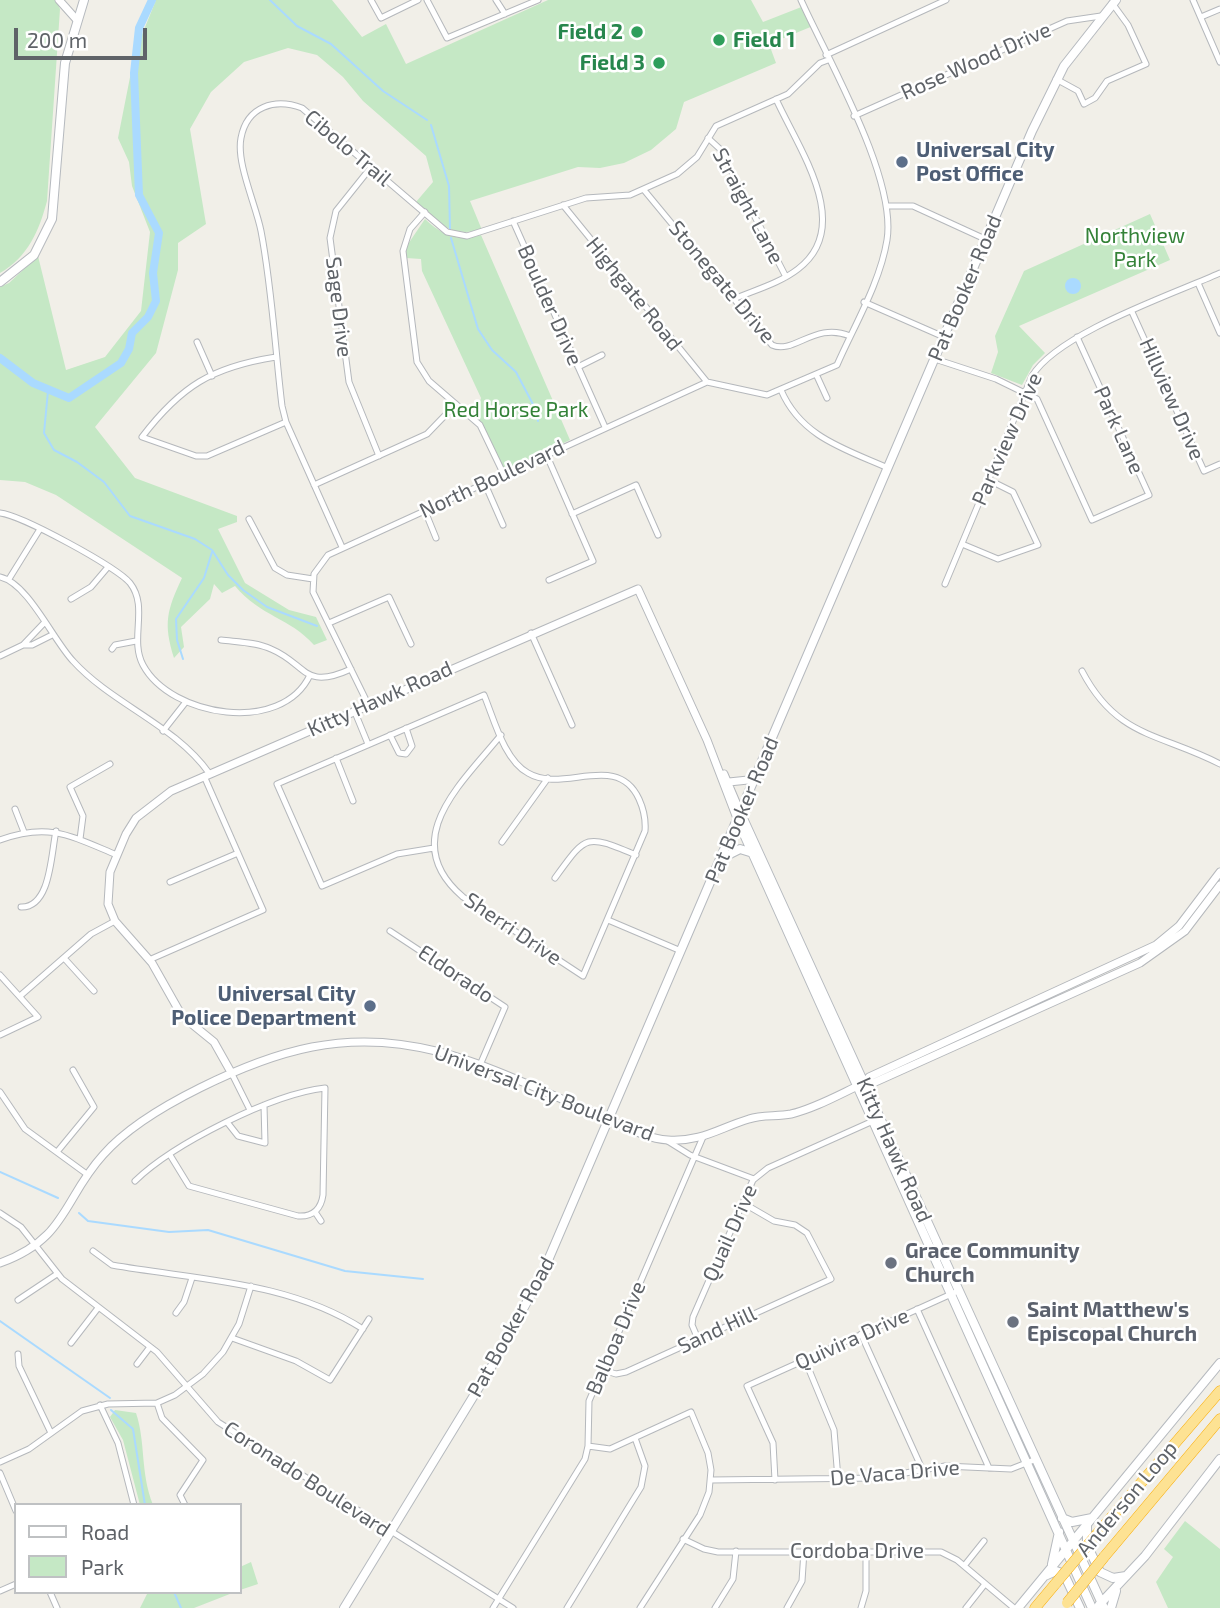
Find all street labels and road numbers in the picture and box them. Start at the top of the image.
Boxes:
street label: Rose Wood Drive [897,17,1055,105]
street label: Cibolo Trail [299,104,397,192]
street label: Straight Lane [707,144,789,268]
street label: Pat Booker Road [923,211,1007,365]
street label: Stonegate Drive [663,216,781,348]
street label: Highgate Road [581,232,687,356]
street label: Boulder Drive [512,241,588,369]
street label: Sage Drive [320,255,358,359]
street label: Hillview Drive [1134,334,1210,464]
street label: Parkview Drive [967,369,1047,509]
street label: Park Lane [1088,382,1150,478]
street label: North Boulevard [415,434,569,524]
street label: Kitty Hawk Road [304,656,456,742]
street label: Pat Booker Road [700,733,784,887]
street label: Sherri Drive [460,887,566,971]
street label: Eldorado [413,940,499,1008]
street label: Universal City Boulevard [431,1039,657,1147]
street label: Kitty Hawk Road [851,1074,937,1226]
street label: Quail Drive [697,1181,763,1285]
street label: Pat Booker Road [462,1252,560,1402]
street label: Balboa Drive [581,1278,651,1398]
street label: Sand Hill [674,1301,760,1359]
street label: Quivira Drive [791,1303,913,1375]
street label: Coronado Boulevard [219,1416,395,1542]
street label: Anderson Loop [1071,1436,1183,1562]
street label: De Vaca Drive [829,1455,961,1491]
street label: Cordoba Drive [790,1538,924,1564]

